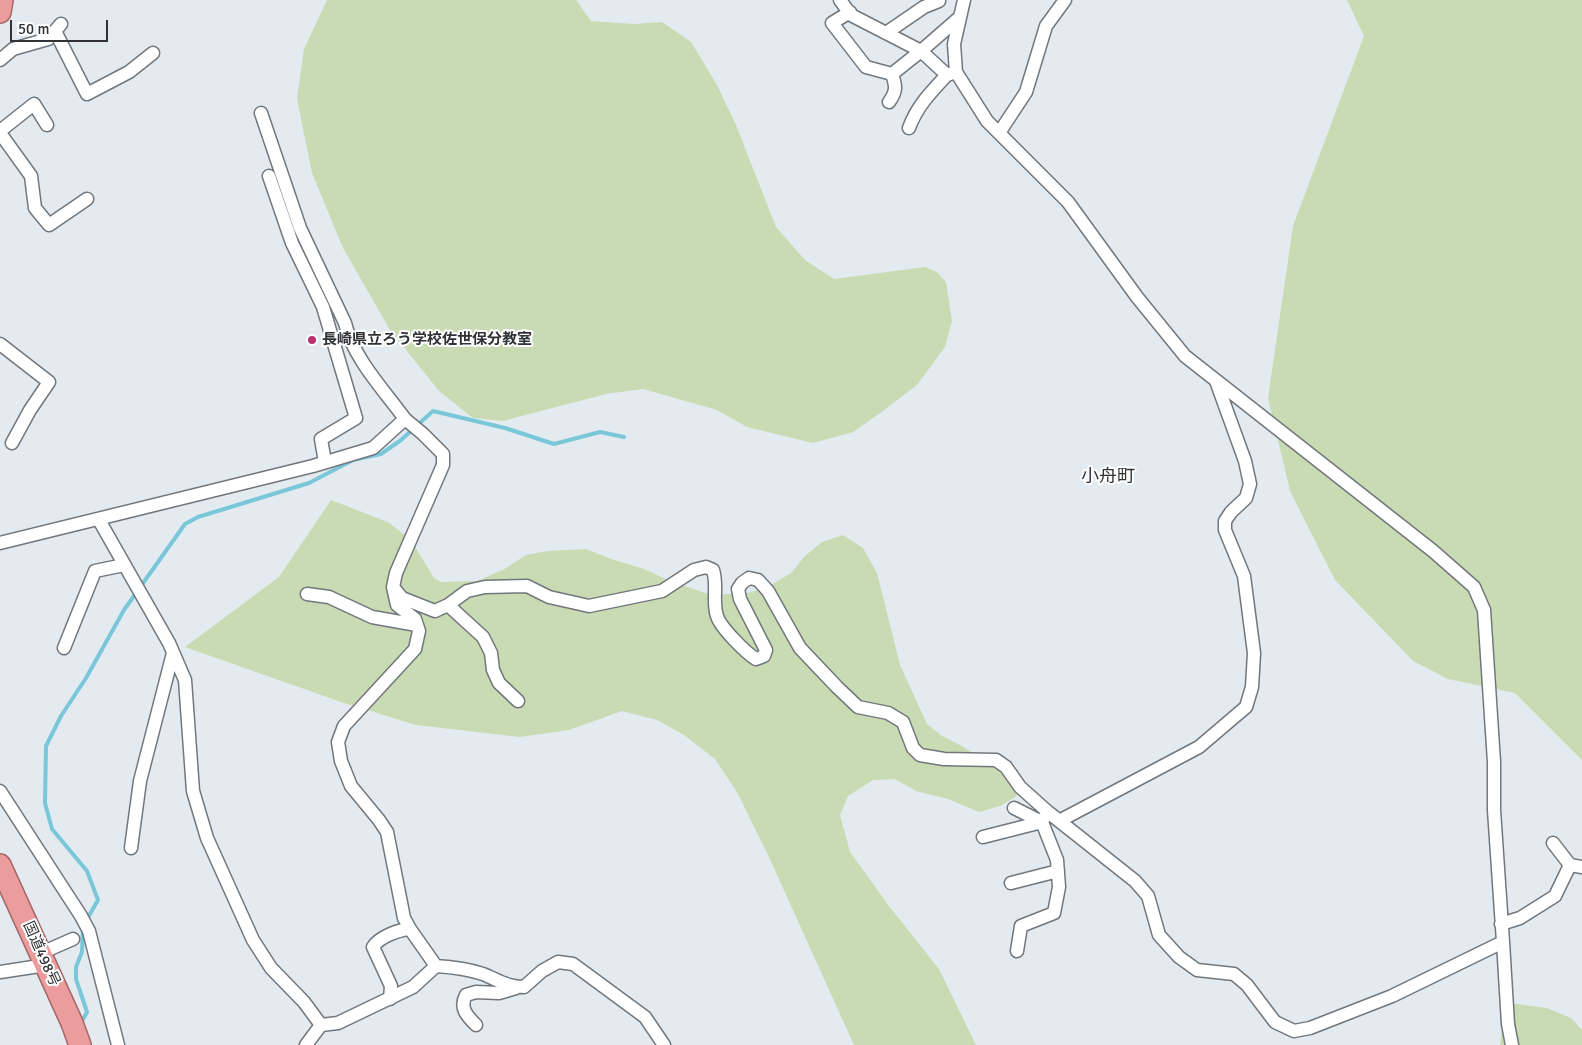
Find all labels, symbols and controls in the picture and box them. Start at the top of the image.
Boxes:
scale bar [12,10,110,42]
text: 50 m [18,20,49,38]
place label: 長崎県立ろう学校佐世保分教室 [322,331,532,349]
marker: 長崎県立ろう学校佐世保分教室 [306,334,318,346]
district label: 小舟町 [1081,466,1135,488]
street label: 国道498号 [19,919,63,989]

